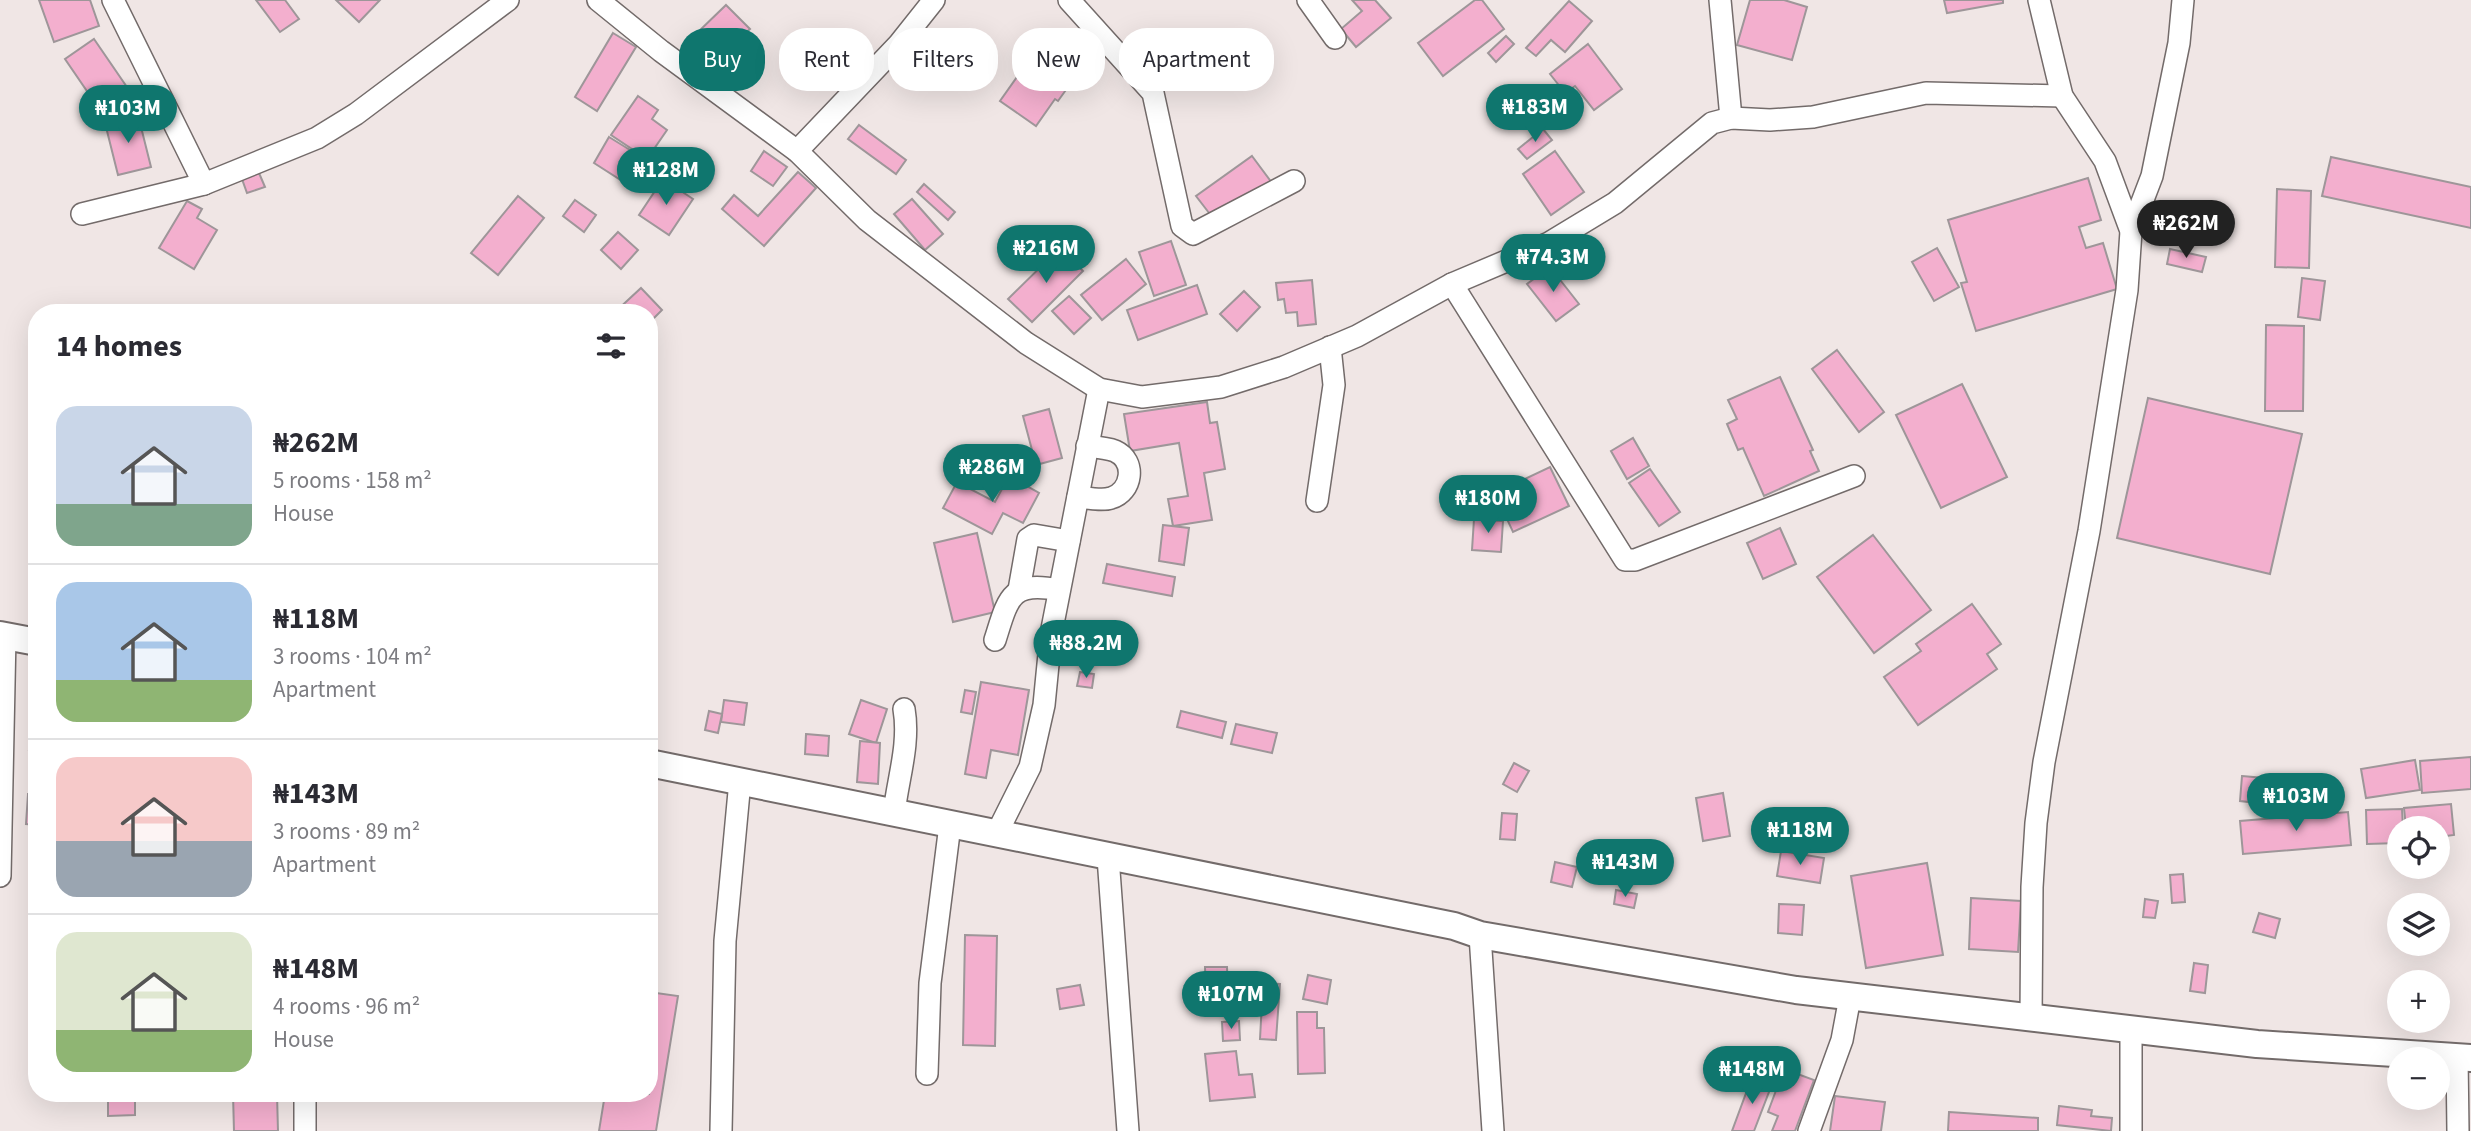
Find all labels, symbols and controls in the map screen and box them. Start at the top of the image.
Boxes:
chip: Buy [679,28,765,91]
chip: Rent [779,28,874,91]
chip: Filters [888,28,998,91]
chip: New [1012,28,1105,91]
chip: Apartment [1119,28,1274,91]
pin: ₦183M [1486,85,1584,144]
pin: ₦103M [79,86,177,145]
text: ₦183M [1502,90,1568,123]
text: ₦103M [95,91,161,124]
pin: ₦128M [617,148,715,207]
text: ₦128M [633,153,699,186]
pin: ₦262M [2137,201,2235,260]
text: ₦262M [2153,206,2219,239]
pin: ₦216M [997,226,1095,285]
text: ₦216M [1013,231,1079,264]
pin: ₦74.3M [1496,234,1610,294]
text: ₦74.3M [1516,240,1590,273]
text: 14 homes [56,325,182,368]
icon: filters [592,327,630,365]
text: ₦262M [273,421,359,464]
icon: home [112,434,196,518]
pin: ₦286M [943,444,1041,504]
text: ₦286M [959,450,1025,483]
text: 5 rooms · 158 m² [273,464,432,497]
pin: ₦180M [1439,476,1537,535]
text: ₦180M [1455,481,1521,514]
text: House [273,497,334,530]
text: ₦118M [273,597,359,640]
icon: home [112,610,196,694]
pin: ₦88.2M [1029,620,1143,680]
text: ₦88.2M [1049,626,1123,659]
text: 3 rooms · 104 m² [273,640,432,673]
text: Apartment [273,673,376,706]
text: ₦143M [273,772,359,815]
pin: ₦103M [2247,774,2345,833]
text: ₦103M [2263,779,2329,812]
icon: home [112,785,196,869]
pin: ₦118M [1751,808,1849,867]
text: ₦118M [1767,813,1833,846]
text: 3 rooms · 89 m² [273,815,420,848]
map controls [2387,816,2450,1110]
button: locate [2387,816,2450,879]
pin: ₦143M [1576,839,1674,899]
text: ₦143M [1592,845,1658,878]
text: Apartment [273,848,376,881]
button: layers [2387,893,2450,956]
text: ₦148M [273,947,359,990]
icon: home [112,960,196,1044]
button: + [2387,970,2450,1033]
pin: ₦107M [1182,972,1280,1031]
text: ₦107M [1198,977,1264,1010]
text: 4 rooms · 96 m² [273,990,420,1023]
text: House [273,1023,334,1056]
pin: ₦148M [1703,1046,1801,1106]
button: − [2387,1047,2450,1110]
text: ₦148M [1719,1052,1785,1085]

